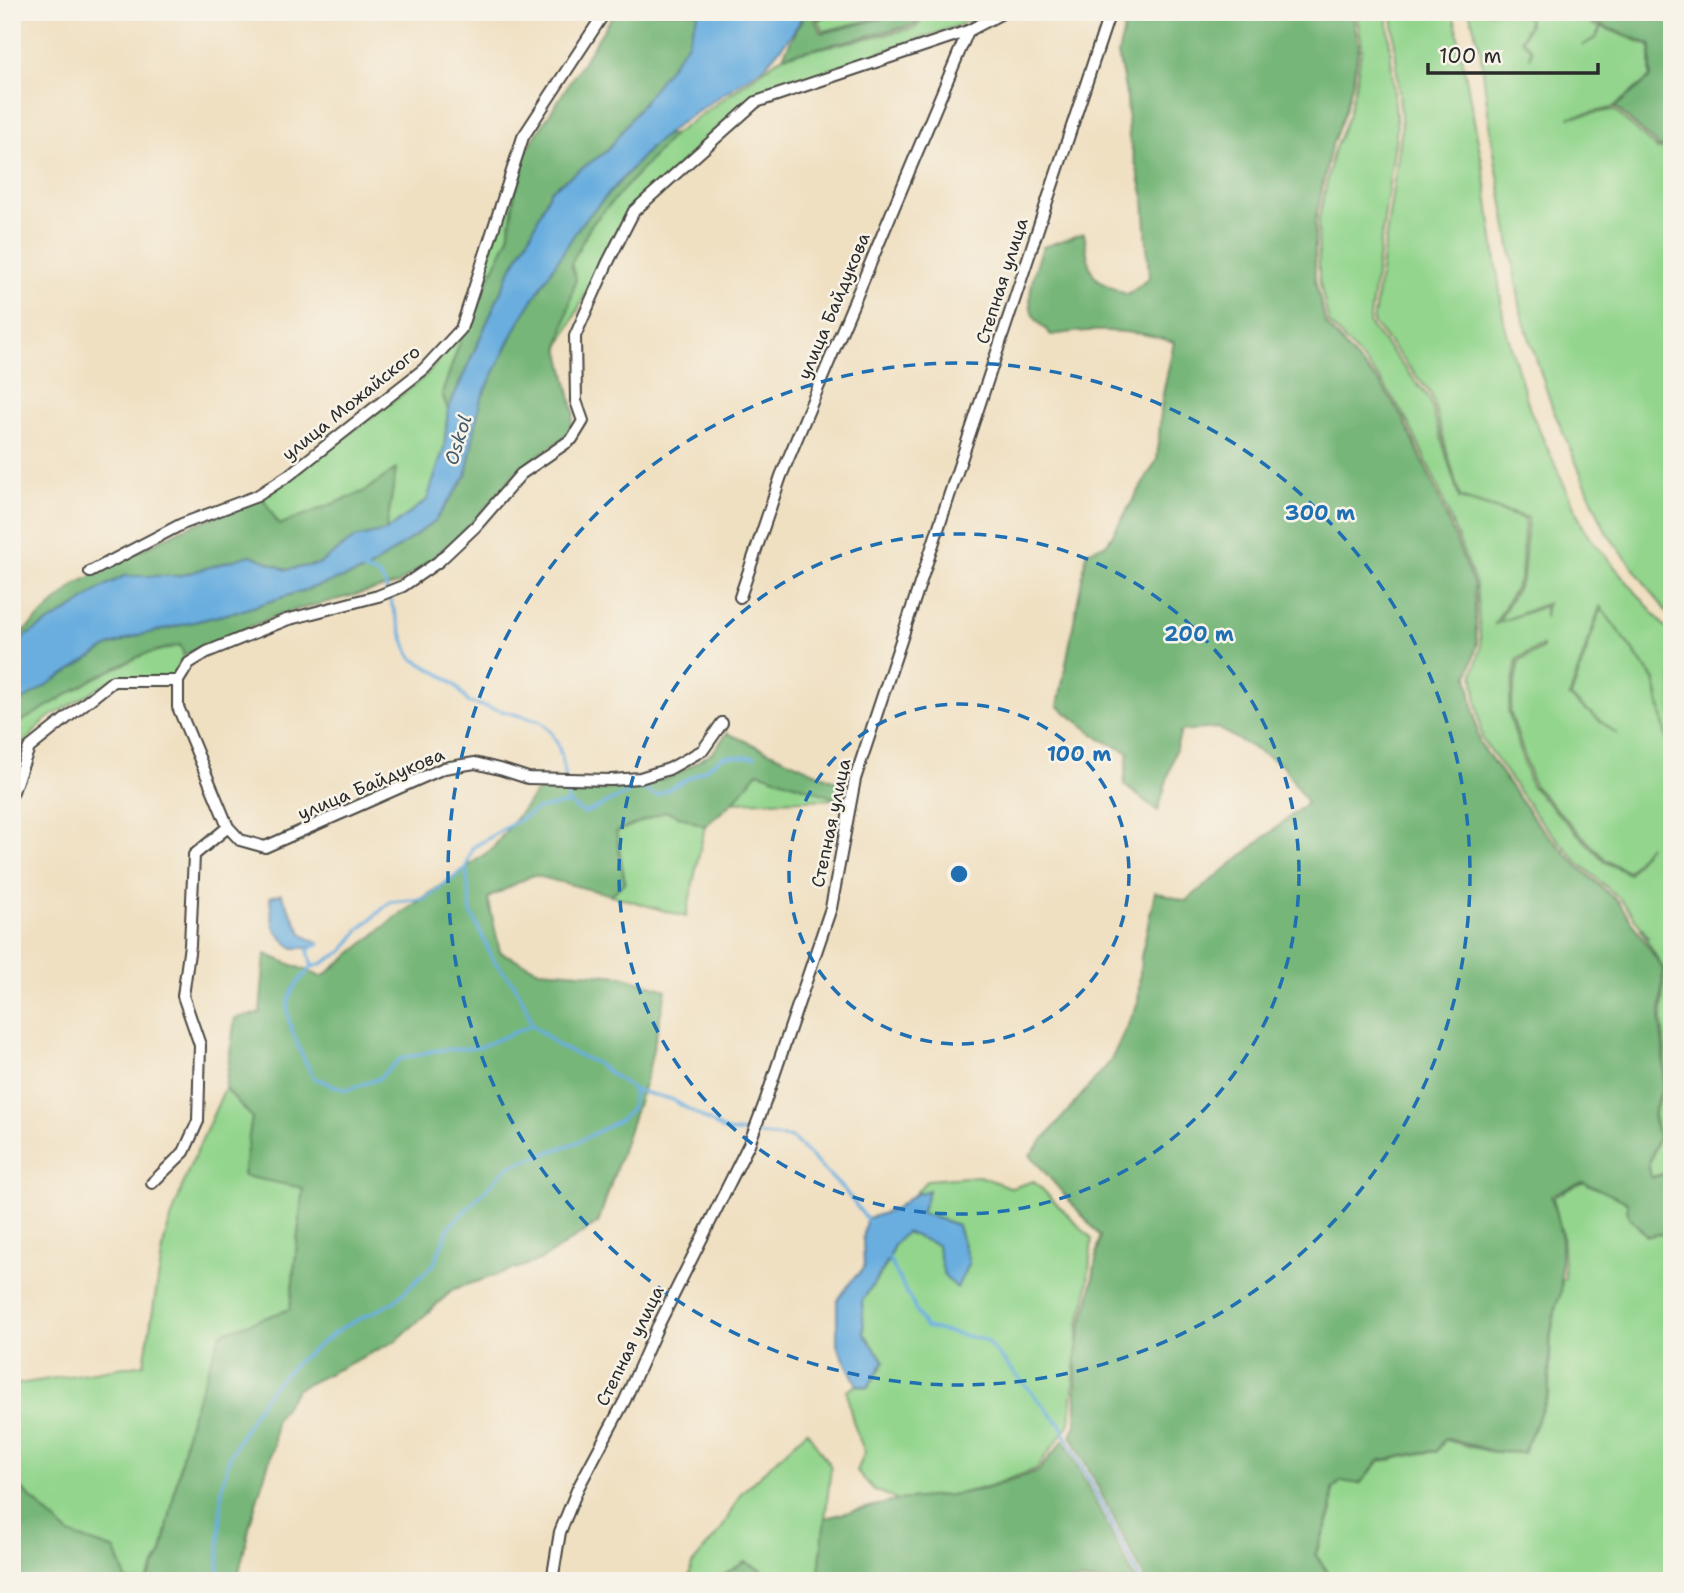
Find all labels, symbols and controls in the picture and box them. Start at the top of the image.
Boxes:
scale bar [1428,32,1598,76]
text: 100 m [1439,42,1502,70]
street label: Степная улица [970,215,1034,347]
street label: улица Байдукова [792,229,876,383]
street label: улица Можайского [277,340,425,466]
water label: Oskol [439,412,477,468]
text: 300 m [1285,499,1355,527]
text: 200 m [1164,620,1234,648]
text: 100 m [1047,740,1111,768]
street label: улица Байдукова [294,742,448,826]
street label: Степная улица [806,756,856,890]
centre of rings [947,862,971,886]
street label: Степная улица [590,1282,670,1410]

